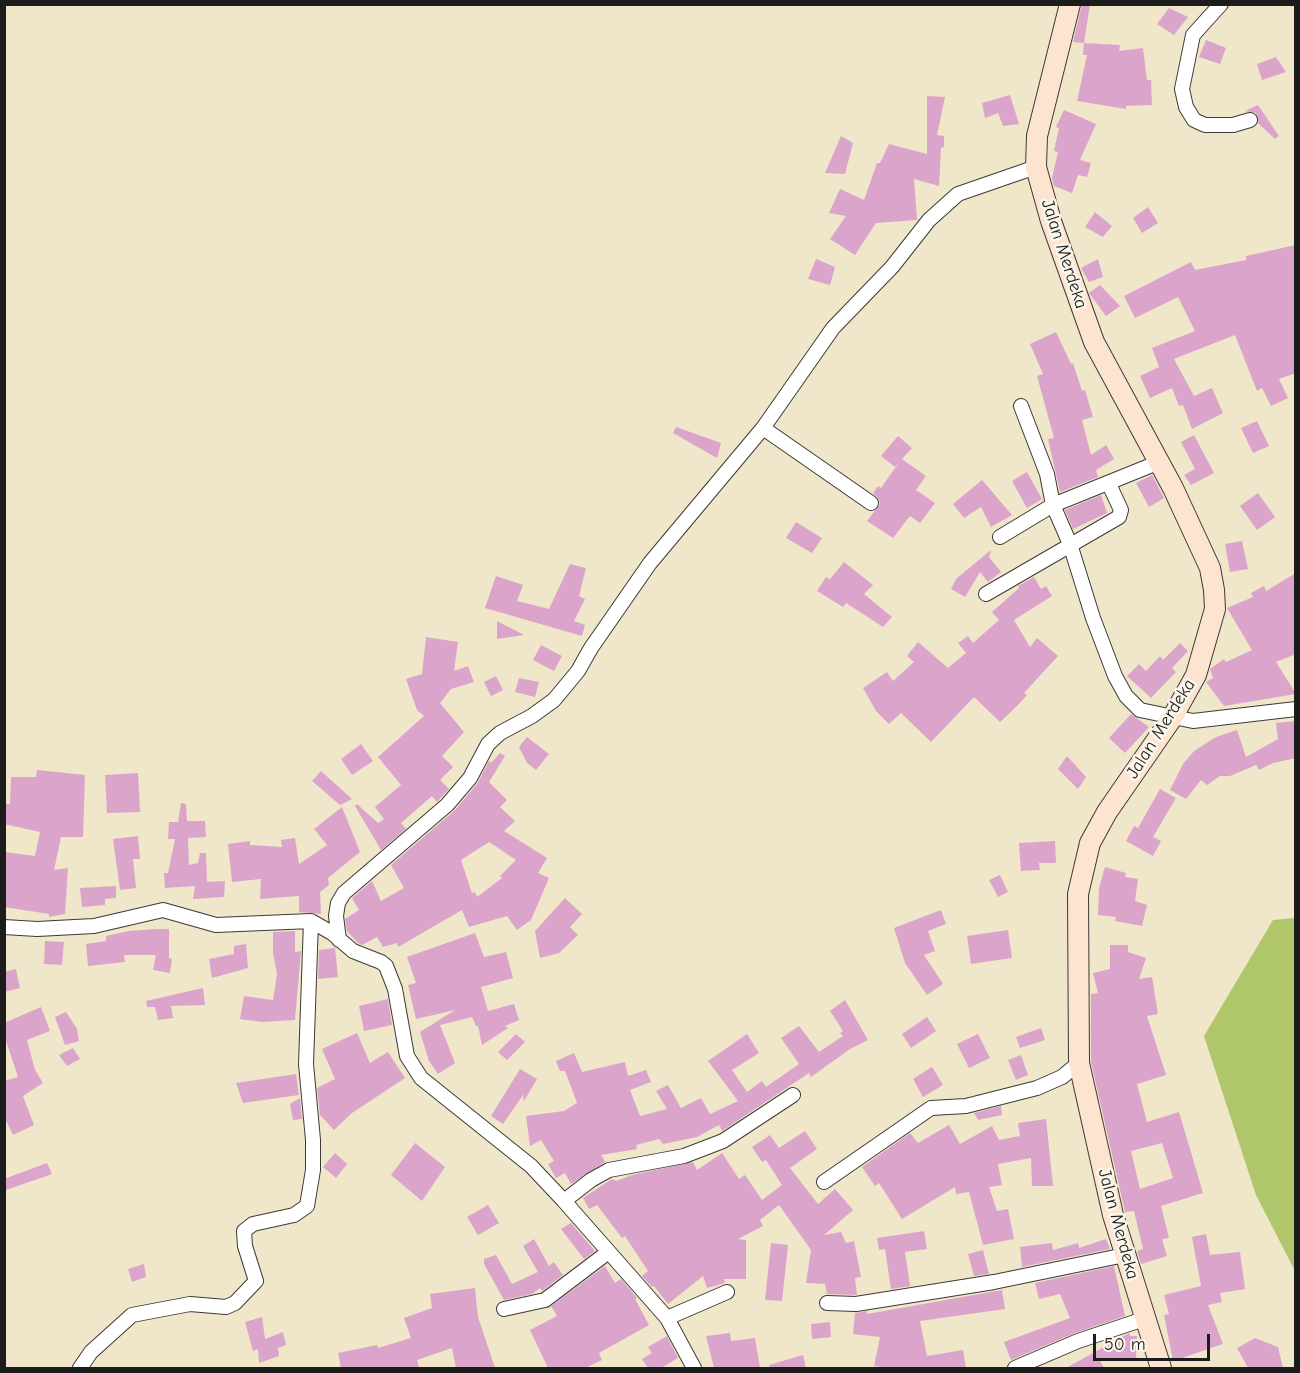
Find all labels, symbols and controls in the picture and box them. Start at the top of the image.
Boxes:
street label: Jalan Merdeka [1036,197,1092,311]
street label: Jalan Merdeka [1122,675,1200,783]
street label: Jalan Merdeka [1093,1166,1143,1282]
scale bar [1096,1322,1213,1360]
text: 50 m [1104,1334,1146,1355]

